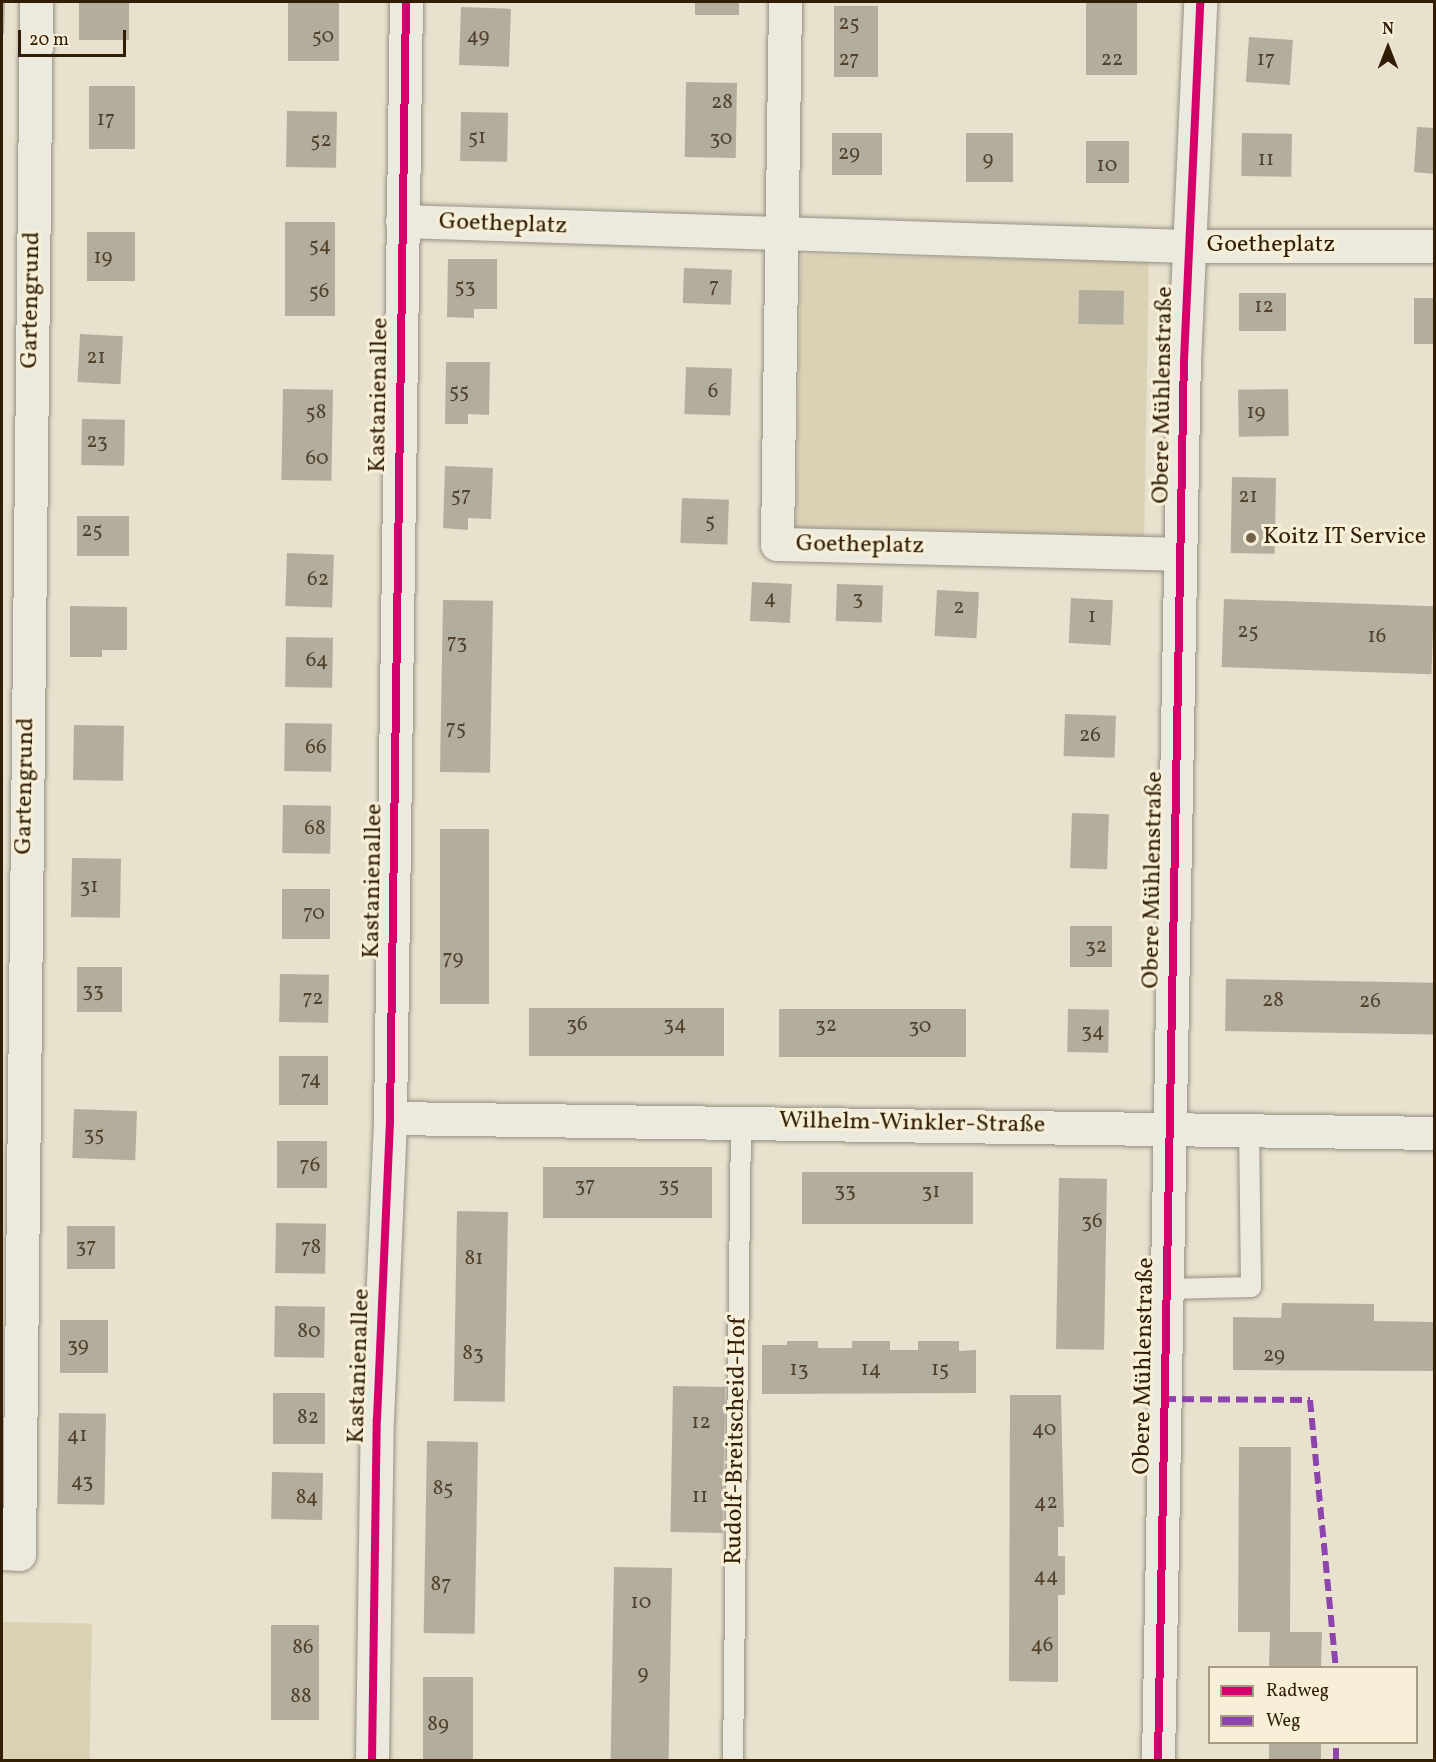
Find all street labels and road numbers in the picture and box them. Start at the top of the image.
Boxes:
street label: Goetheplatz [438,208,568,242]
street label: Gartengrund [16,231,48,369]
street label: Goetheplatz [1207,232,1335,260]
street label: Obere Mühlenstraße [1148,286,1180,504]
street label: Kastanienallee [364,317,396,473]
street label: Goetheplatz [795,530,925,562]
street label: Gartengrund [10,717,42,855]
street label: Obere Mühlenstraße [1138,771,1170,989]
street label: Kastanienallee [358,803,390,959]
street label: Wilhelm-Winkler-Straße [779,1107,1045,1141]
street label: Obere Mühlenstraße [1129,1257,1161,1475]
street label: Kastanienallee [343,1288,377,1444]
street label: Rudolf-Breitscheid-Hof [720,1317,754,1565]

